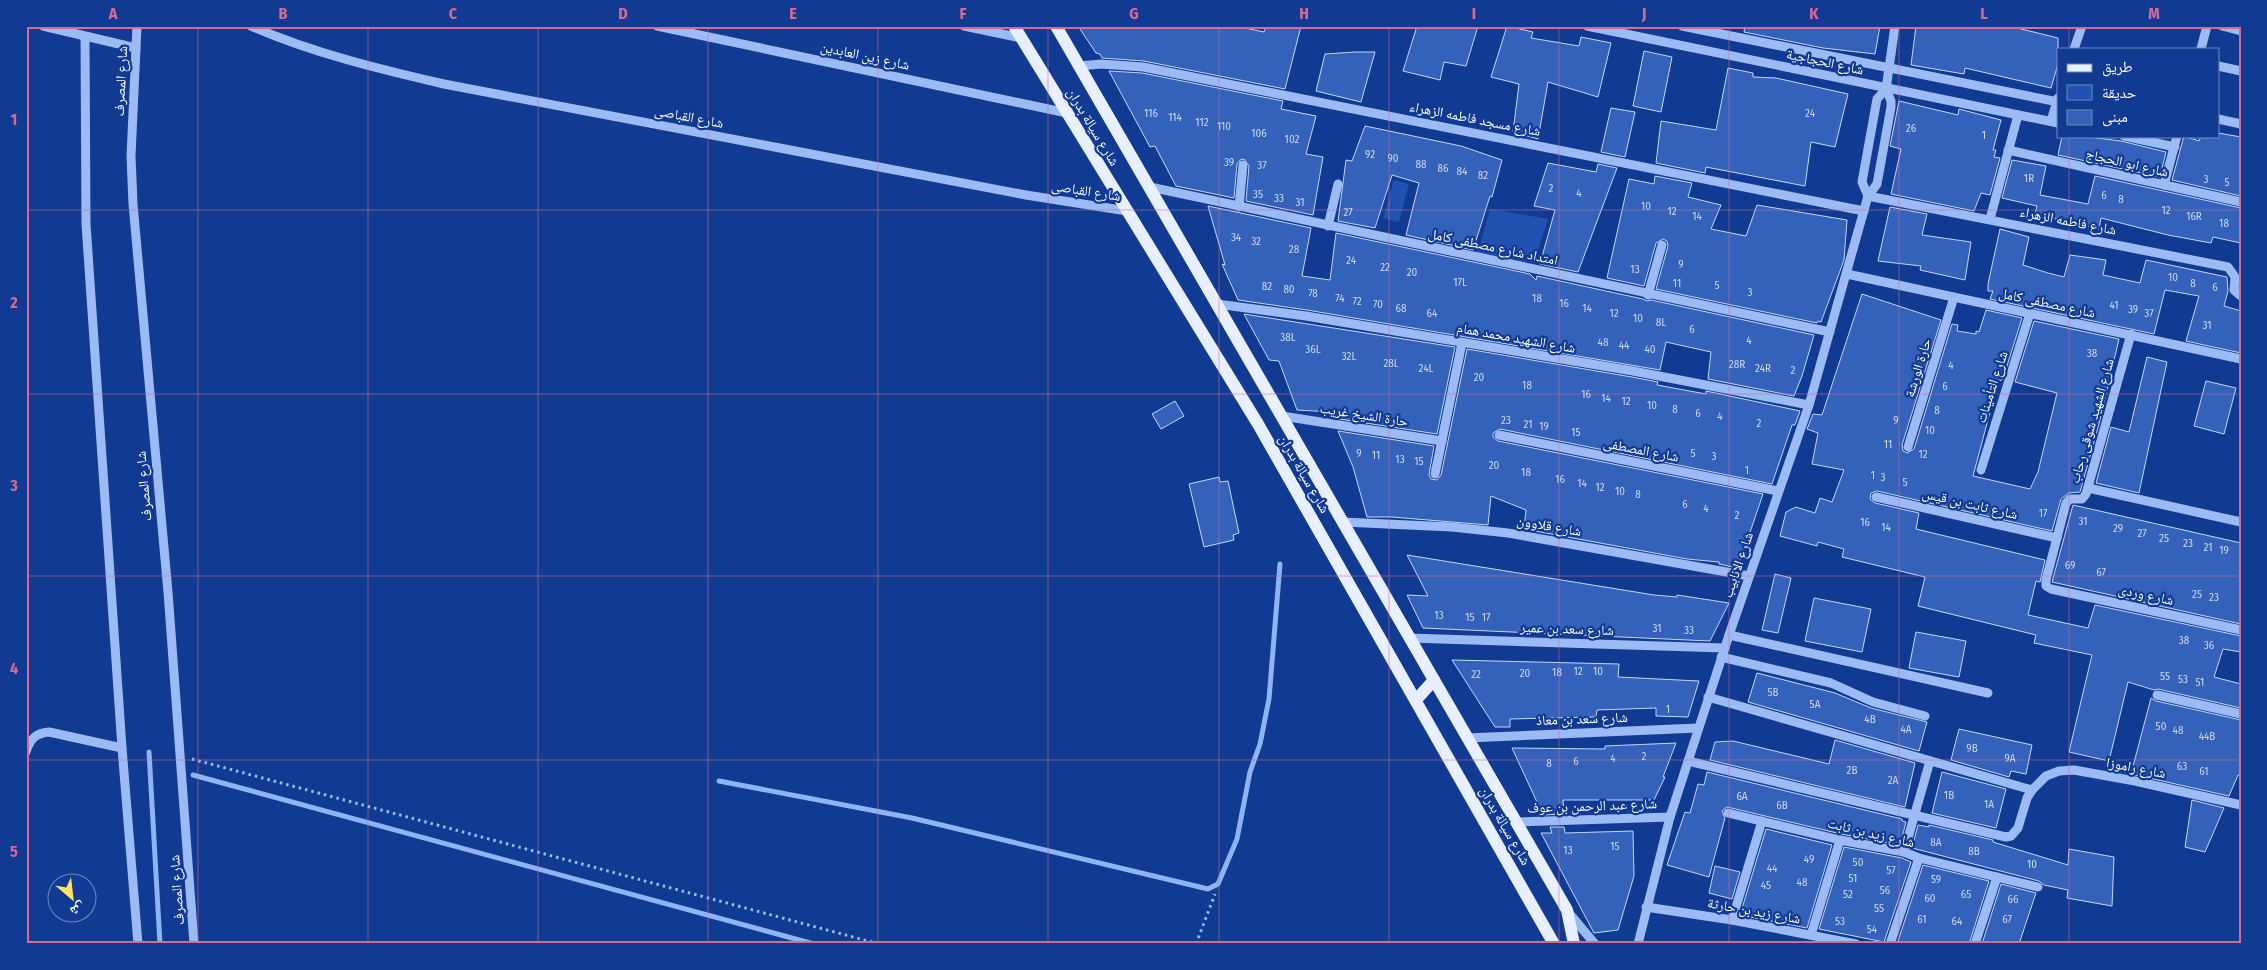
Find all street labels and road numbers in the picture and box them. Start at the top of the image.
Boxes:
street label: شارع زين العابدين [819,38,911,75]
street label: شارع المصرف [111,45,132,117]
street label: شارع الحجاجية [1785,46,1865,79]
street label: شارع سيالة بدران [1062,85,1123,169]
street label: شارع مسجد فاطمه الزهراء [1408,98,1542,141]
street label: شارع القباصى [653,102,725,133]
street label: شارع ابو الحجاج [2084,145,2170,182]
street label: شارع القباصى [1050,177,1122,206]
street label: شارع فاطمه الزهراء [2018,203,2118,240]
street label: امتداد شارع مصطفى كامل [1426,225,1559,270]
street label: شارع مصطفى كامل [1997,284,2097,323]
street label: شارع الشهيد محمد همام [1455,319,1577,358]
street label: حارة الورشة [1901,336,1935,399]
street label: شارع التأمينات [1972,349,2013,425]
street label: شارع الشهيد شوقى رحاب [2066,357,2119,486]
street label: حارة الشيخ غريب [1319,400,1409,431]
street label: شارع سيالة بدران [1274,432,1333,517]
street label: شارع المصطفى [1602,434,1680,467]
street label: شارع المصرف [132,450,157,522]
street label: شارع ثابت بن قيس [1920,485,2019,524]
street label: شارع قلاوون [1515,512,1583,541]
street label: شارع الانابيب [1719,530,1758,600]
street label: شارع وردى [2116,581,2175,610]
street label: شارع سعد بن عمير [1519,619,1614,640]
street label: شارع سعد بن معاذ [1536,709,1628,730]
street label: شارع راموزا [2105,754,2167,783]
street label: شارع سيالة بدران [1475,784,1534,869]
street label: شارع عبد الرحمن بن عوف [1527,795,1657,818]
street label: شارع زيد بن ثابت [1826,815,1916,852]
street label: شارع المصرف [166,854,189,926]
street label: شارع زيد بن حارثة [1706,894,1802,929]

